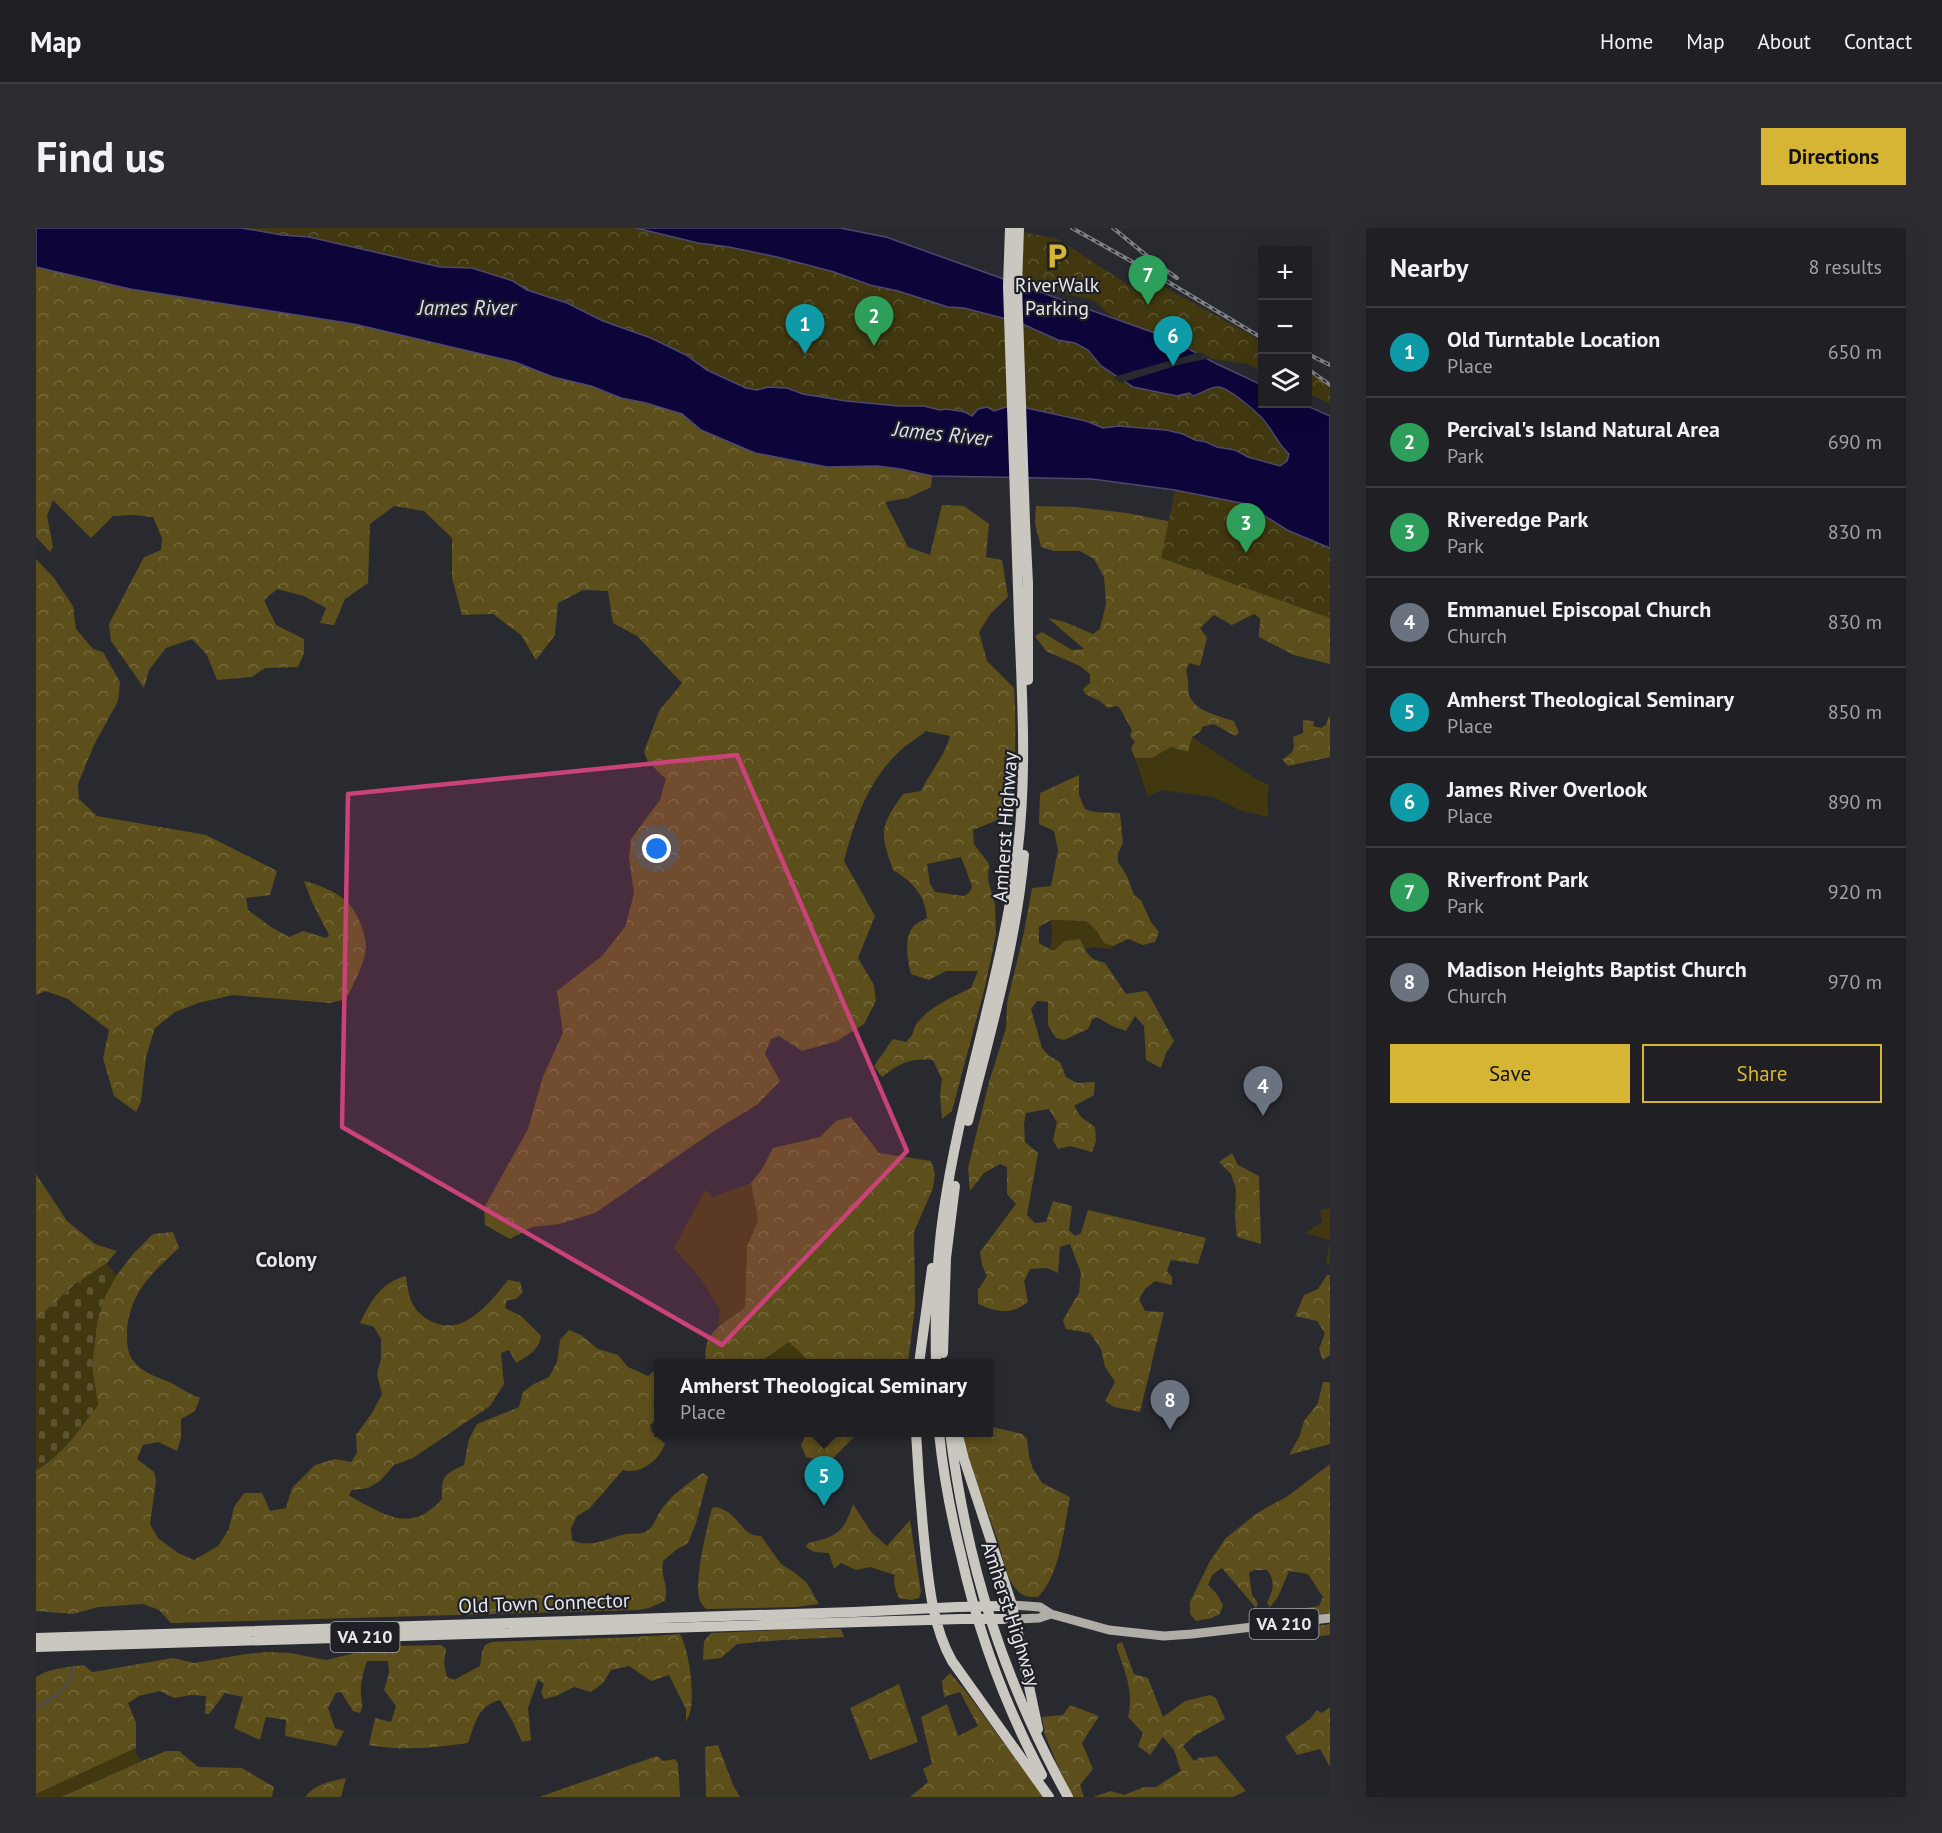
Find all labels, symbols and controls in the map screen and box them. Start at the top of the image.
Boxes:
text: Map [30,23,81,60]
text: Home [1600,28,1653,55]
text: Map [1686,28,1725,55]
text: About [1758,28,1811,55]
text: Contact [1844,28,1912,55]
button: Directions [1761,128,1906,185]
text: Find us [36,129,165,184]
parking icon: RiverWalk Parking [1042,241,1072,271]
map controls [1258,246,1312,408]
button: + [1258,246,1312,300]
text: Nearby [1390,251,1468,284]
text: 8 results [1809,254,1882,280]
pin: 7 [1128,256,1168,305]
place label: RiverWalk Parking [1015,272,1100,321]
water label: James River [416,294,518,321]
pin: 2 [854,296,894,346]
button: − [1258,300,1312,354]
pin: 1 [786,304,824,354]
pin: 6 [1154,316,1192,366]
text: Old Turntable Location [1447,325,1660,353]
text: 1 [1404,339,1415,365]
text: 650 m [1828,339,1882,365]
text: Place [1447,353,1493,379]
button: layers [1258,354,1312,408]
water label: James River [890,415,995,452]
text: Percival's Island Natural Area [1447,415,1720,443]
text: 2 [1404,429,1415,455]
text: 690 m [1828,429,1882,455]
text: Park [1447,443,1484,469]
pin: 3 [1226,504,1266,553]
text: Riveredge Park [1447,505,1588,533]
text: 3 [1404,519,1415,545]
text: 830 m [1828,519,1882,545]
text: Park [1447,533,1484,559]
text: Emmanuel Episcopal Church [1447,595,1711,623]
text: 4 [1404,609,1415,635]
text: 830 m [1828,609,1882,635]
text: Church [1447,623,1507,649]
text: Amherst Theological Seminary [1447,685,1734,713]
text: 5 [1404,699,1415,725]
text: 850 m [1828,699,1882,725]
text: Place [1447,713,1493,739]
street label: Amherst Highway [987,750,1023,903]
text: James River Overlook [1447,775,1647,803]
text: 6 [1404,789,1415,815]
text: 890 m [1828,789,1882,815]
text: Place [1447,803,1493,829]
your location [642,834,671,863]
text: Riverfront Park [1447,865,1589,893]
text: 7 [1404,879,1415,905]
text: 920 m [1828,879,1882,905]
text: Park [1447,893,1484,919]
text: Madison Heights Baptist Church [1447,955,1747,983]
text: 8 [1404,969,1415,995]
text: 970 m [1828,969,1882,995]
text: Church [1447,983,1507,1009]
button: Save [1390,1044,1630,1103]
button: Share [1642,1044,1882,1103]
pin: 4 [1244,1066,1282,1116]
district label: Colony [255,1246,318,1273]
popup [654,1359,993,1437]
text: Amherst Theological Seminary [680,1371,967,1399]
pin: 8 [1150,1380,1190,1430]
text: Place [680,1399,726,1425]
pin: 5 [804,1456,844,1506]
street label: Amherst Highway [975,1538,1047,1690]
street label: Old Town Connector [458,1587,630,1619]
road number: VA 210 [1250,1609,1318,1639]
road number: VA 210 [330,1622,400,1652]

